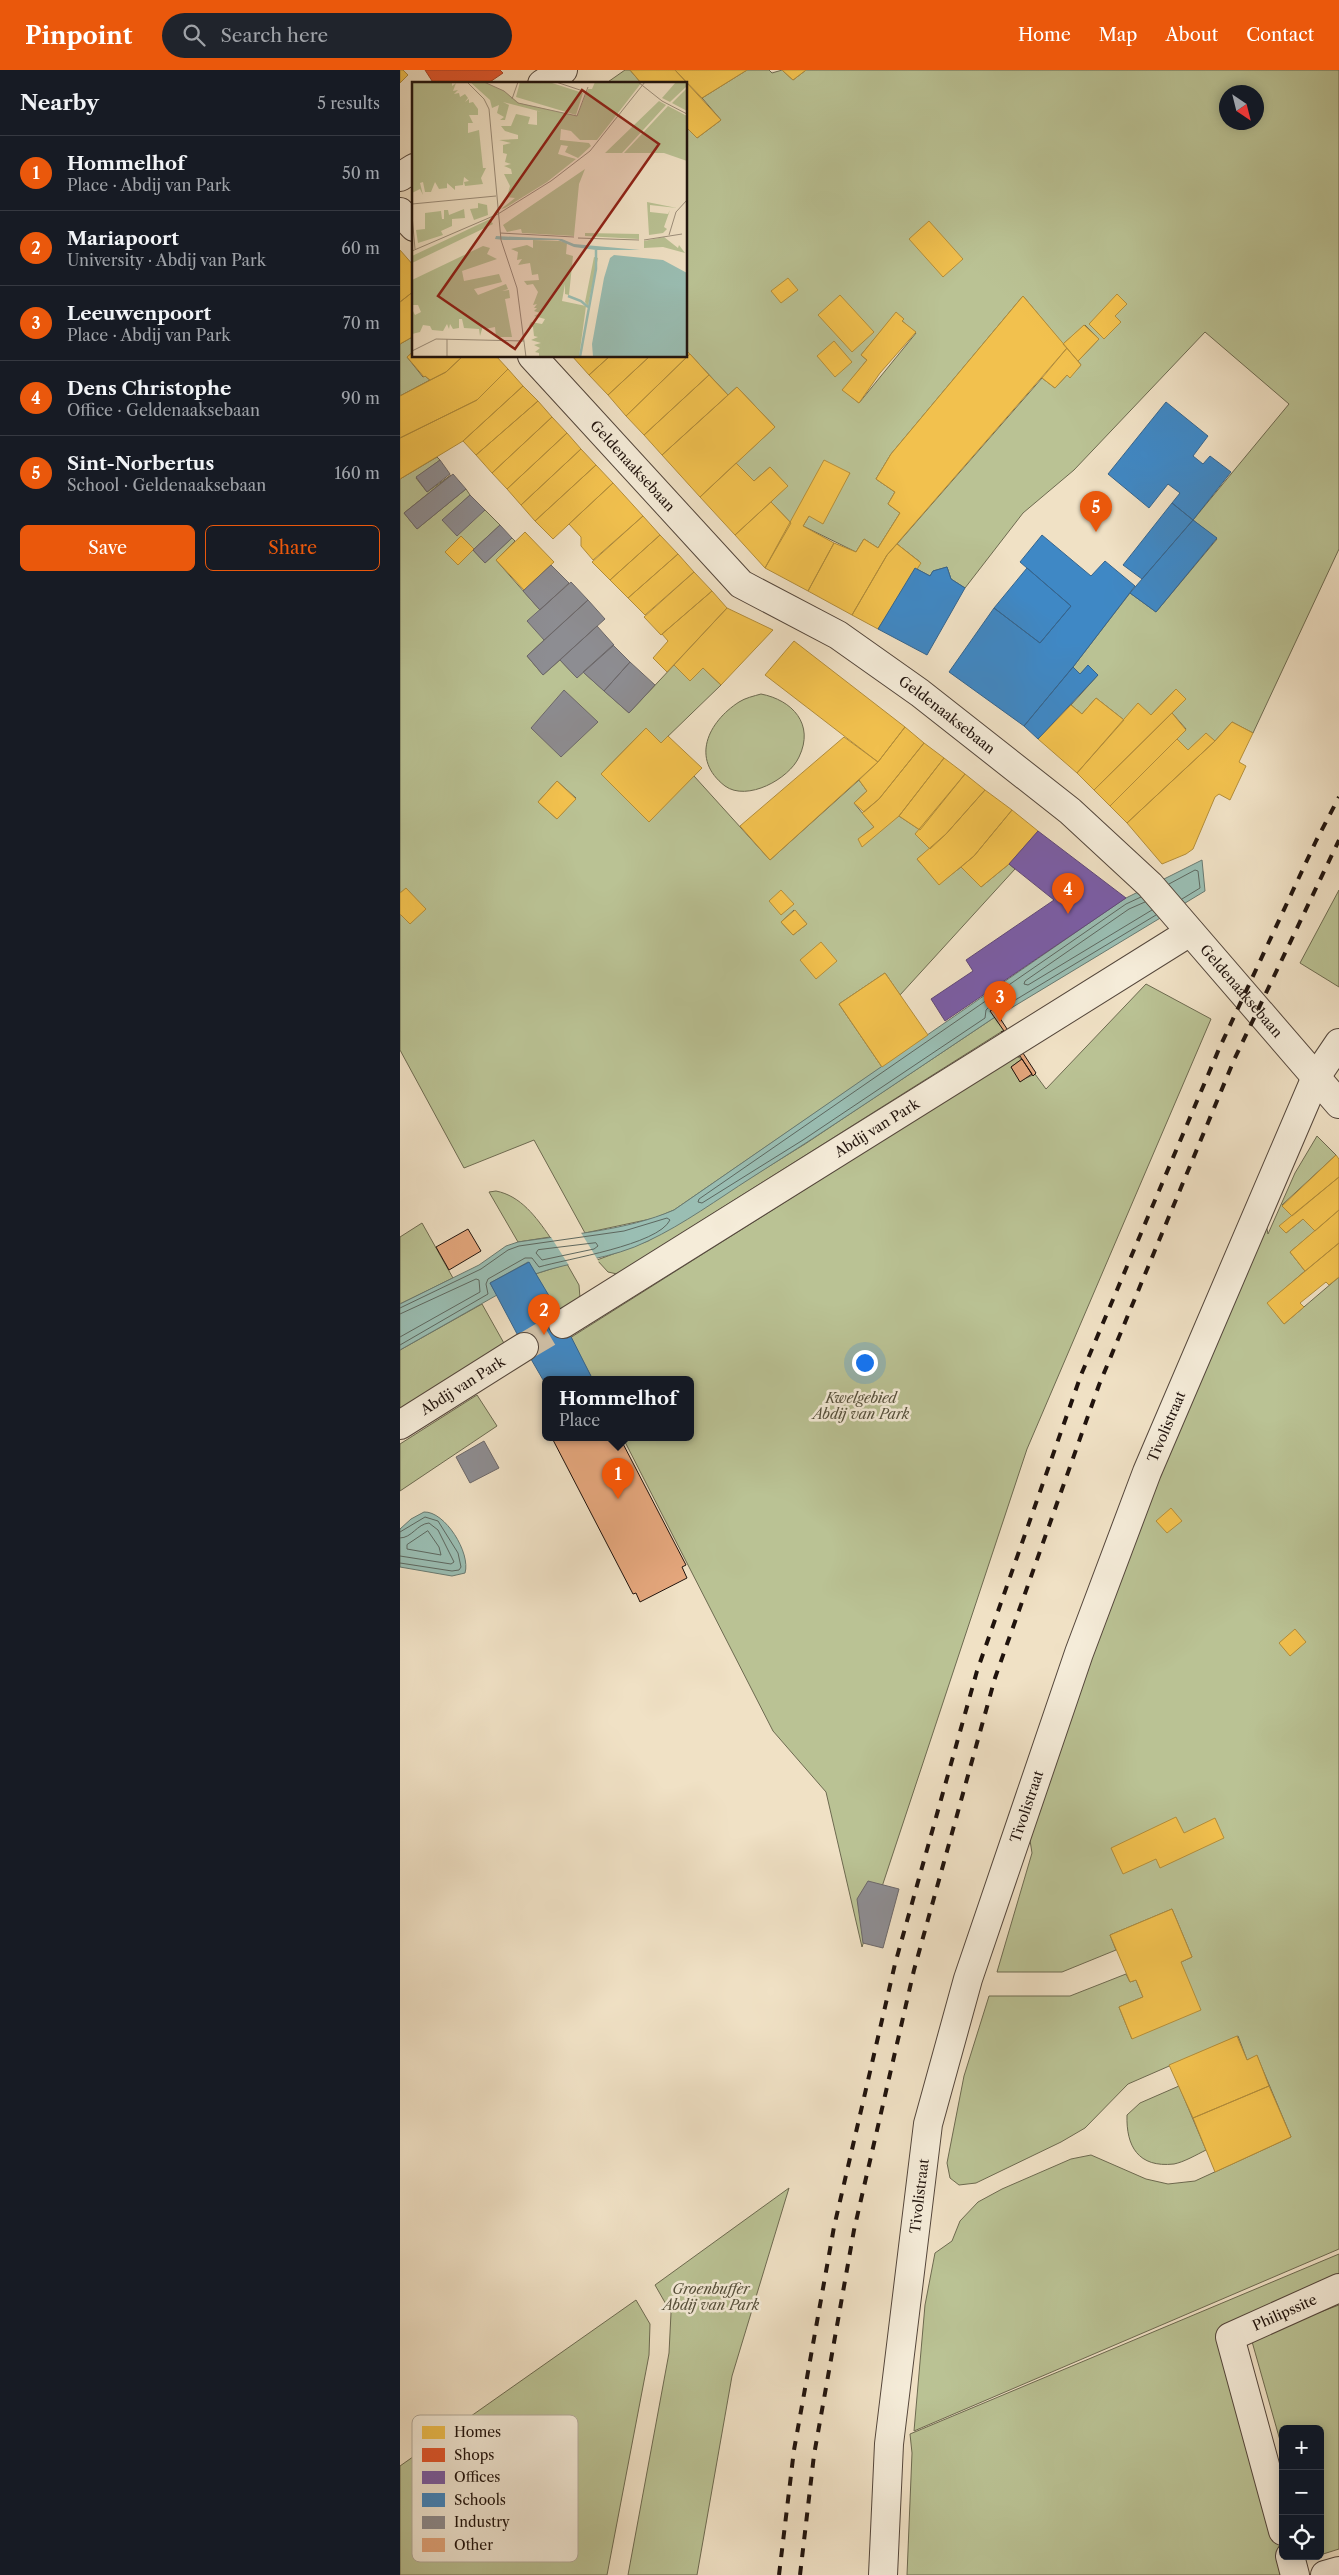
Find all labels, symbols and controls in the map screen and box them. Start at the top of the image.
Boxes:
search box [162,13,512,58]
text: Pinpoint [25,21,132,50]
icon: search [180,21,208,49]
text: Search here [220,24,328,47]
text: Home [1018,24,1071,46]
text: Map [1099,24,1137,46]
text: About [1165,24,1218,46]
text: Contact [1246,24,1314,46]
inset map [412,82,688,358]
north arrow [1219,85,1264,130]
text: Nearby [20,90,99,115]
text: 5 results [317,93,380,113]
text: Hommelhof [67,152,185,175]
text: 1 [32,163,40,183]
text: 50 m [342,163,380,183]
text: Place · Abdij van Park [67,175,231,195]
text: Mariapoort [67,227,179,250]
text: 2 [31,238,41,258]
text: 60 m [341,238,380,258]
text: University · Abdij van Park [67,250,266,270]
text: Leeuwenpoort [67,302,211,325]
text: 3 [31,313,41,333]
text: 70 m [343,313,380,333]
text: Place · Abdij van Park [67,325,231,345]
text: Dens Christophe [67,377,231,400]
text: 4 [31,388,41,408]
text: 90 m [341,388,380,408]
text: Office · Geldenaaksebaan [67,400,260,420]
street label: Geldenaaksebaan [586,417,679,515]
text: Sint-Norbertus [67,452,214,475]
text: 5 [32,463,40,483]
text: 160 m [335,463,380,483]
text: School · Geldenaaksebaan [67,475,266,495]
pin: 5 [1080,491,1112,532]
button: Save [20,525,195,571]
button: Share [205,525,380,571]
street label: Geldenaaksebaan [895,672,999,758]
pin: 4 [1052,873,1084,914]
street label: Geldenaaksebaan [1196,941,1287,1041]
pin: 3 [984,981,1016,1022]
street label: Abdij van Park [830,1094,923,1162]
pin: 2 [528,1294,560,1335]
your location [852,1350,878,1376]
street label: Abdij van Park [416,1352,509,1419]
popup [542,1376,694,1441]
text: Hommelhof [559,1387,677,1410]
street label: Tivolistraat [1143,1388,1189,1465]
park label: Kwelgebied Abdij van Park [811,1389,910,1423]
text: Place [559,1410,600,1430]
pin: 1 [602,1458,634,1499]
street label: Tivolistraat [1006,1768,1047,1845]
street label: Tivolistraat [906,2158,933,2234]
park label: Groenbuffer Abdij van Park [661,2280,760,2314]
street label: Philipssite [1250,2290,1320,2335]
legend [412,2415,578,2562]
text: Homes [454,2423,501,2441]
map controls [1279,2425,1324,2560]
button: + [1279,2425,1324,2470]
text: Shops [454,2446,494,2464]
text: Offices [454,2468,500,2486]
button: − [1279,2470,1324,2515]
text: Schools [454,2491,506,2509]
text: Industry [454,2513,510,2531]
button: locate [1279,2515,1324,2560]
text: Other [454,2536,493,2554]

